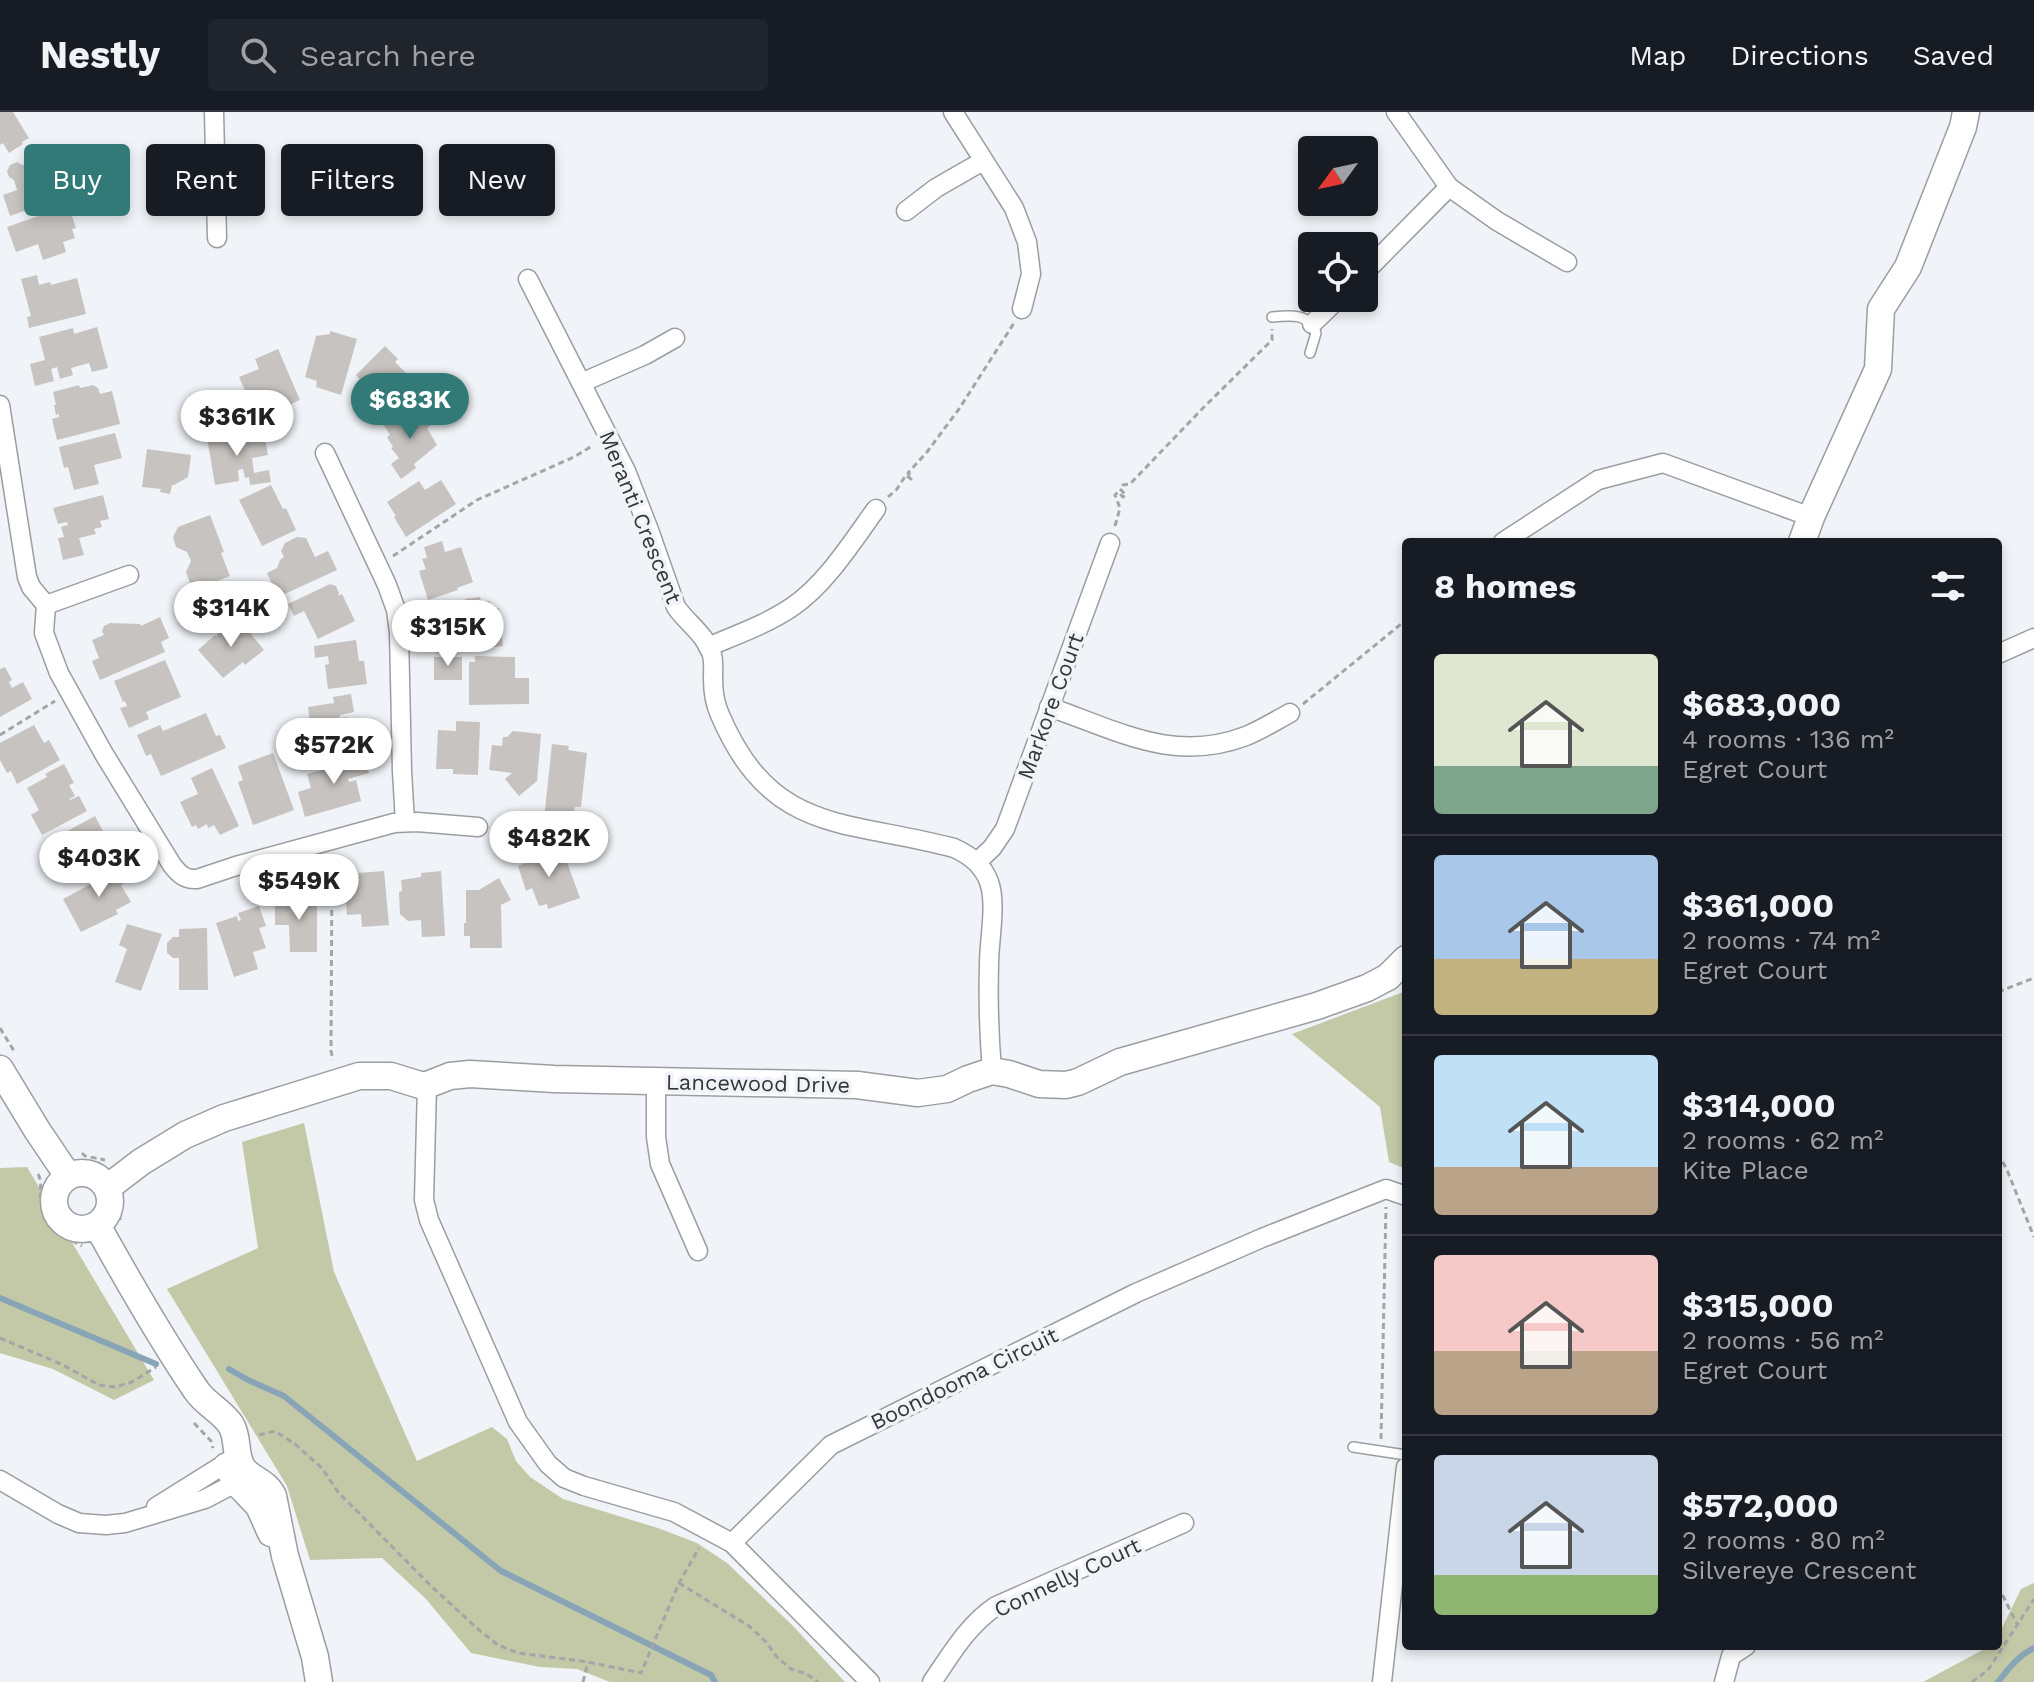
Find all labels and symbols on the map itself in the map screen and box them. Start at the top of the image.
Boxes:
north arrow [1298,136,1378,216]
pin: $683K [354,373,466,441]
pin: $361K [181,390,293,458]
street label: Meranti Crescent [594,427,687,607]
pin: $314K [175,581,287,649]
pin: $315K [392,600,504,668]
street label: Markore Court [1012,630,1088,783]
pin: $572K [278,718,390,786]
pin: $482K [493,811,605,879]
pin: $403K [43,831,155,899]
pin: $549K [243,854,355,922]
street label: Lancewood Drive [666,1069,850,1098]
street label: Boondooma Circuit [866,1322,1062,1435]
street label: Connelly Court [990,1533,1144,1622]

